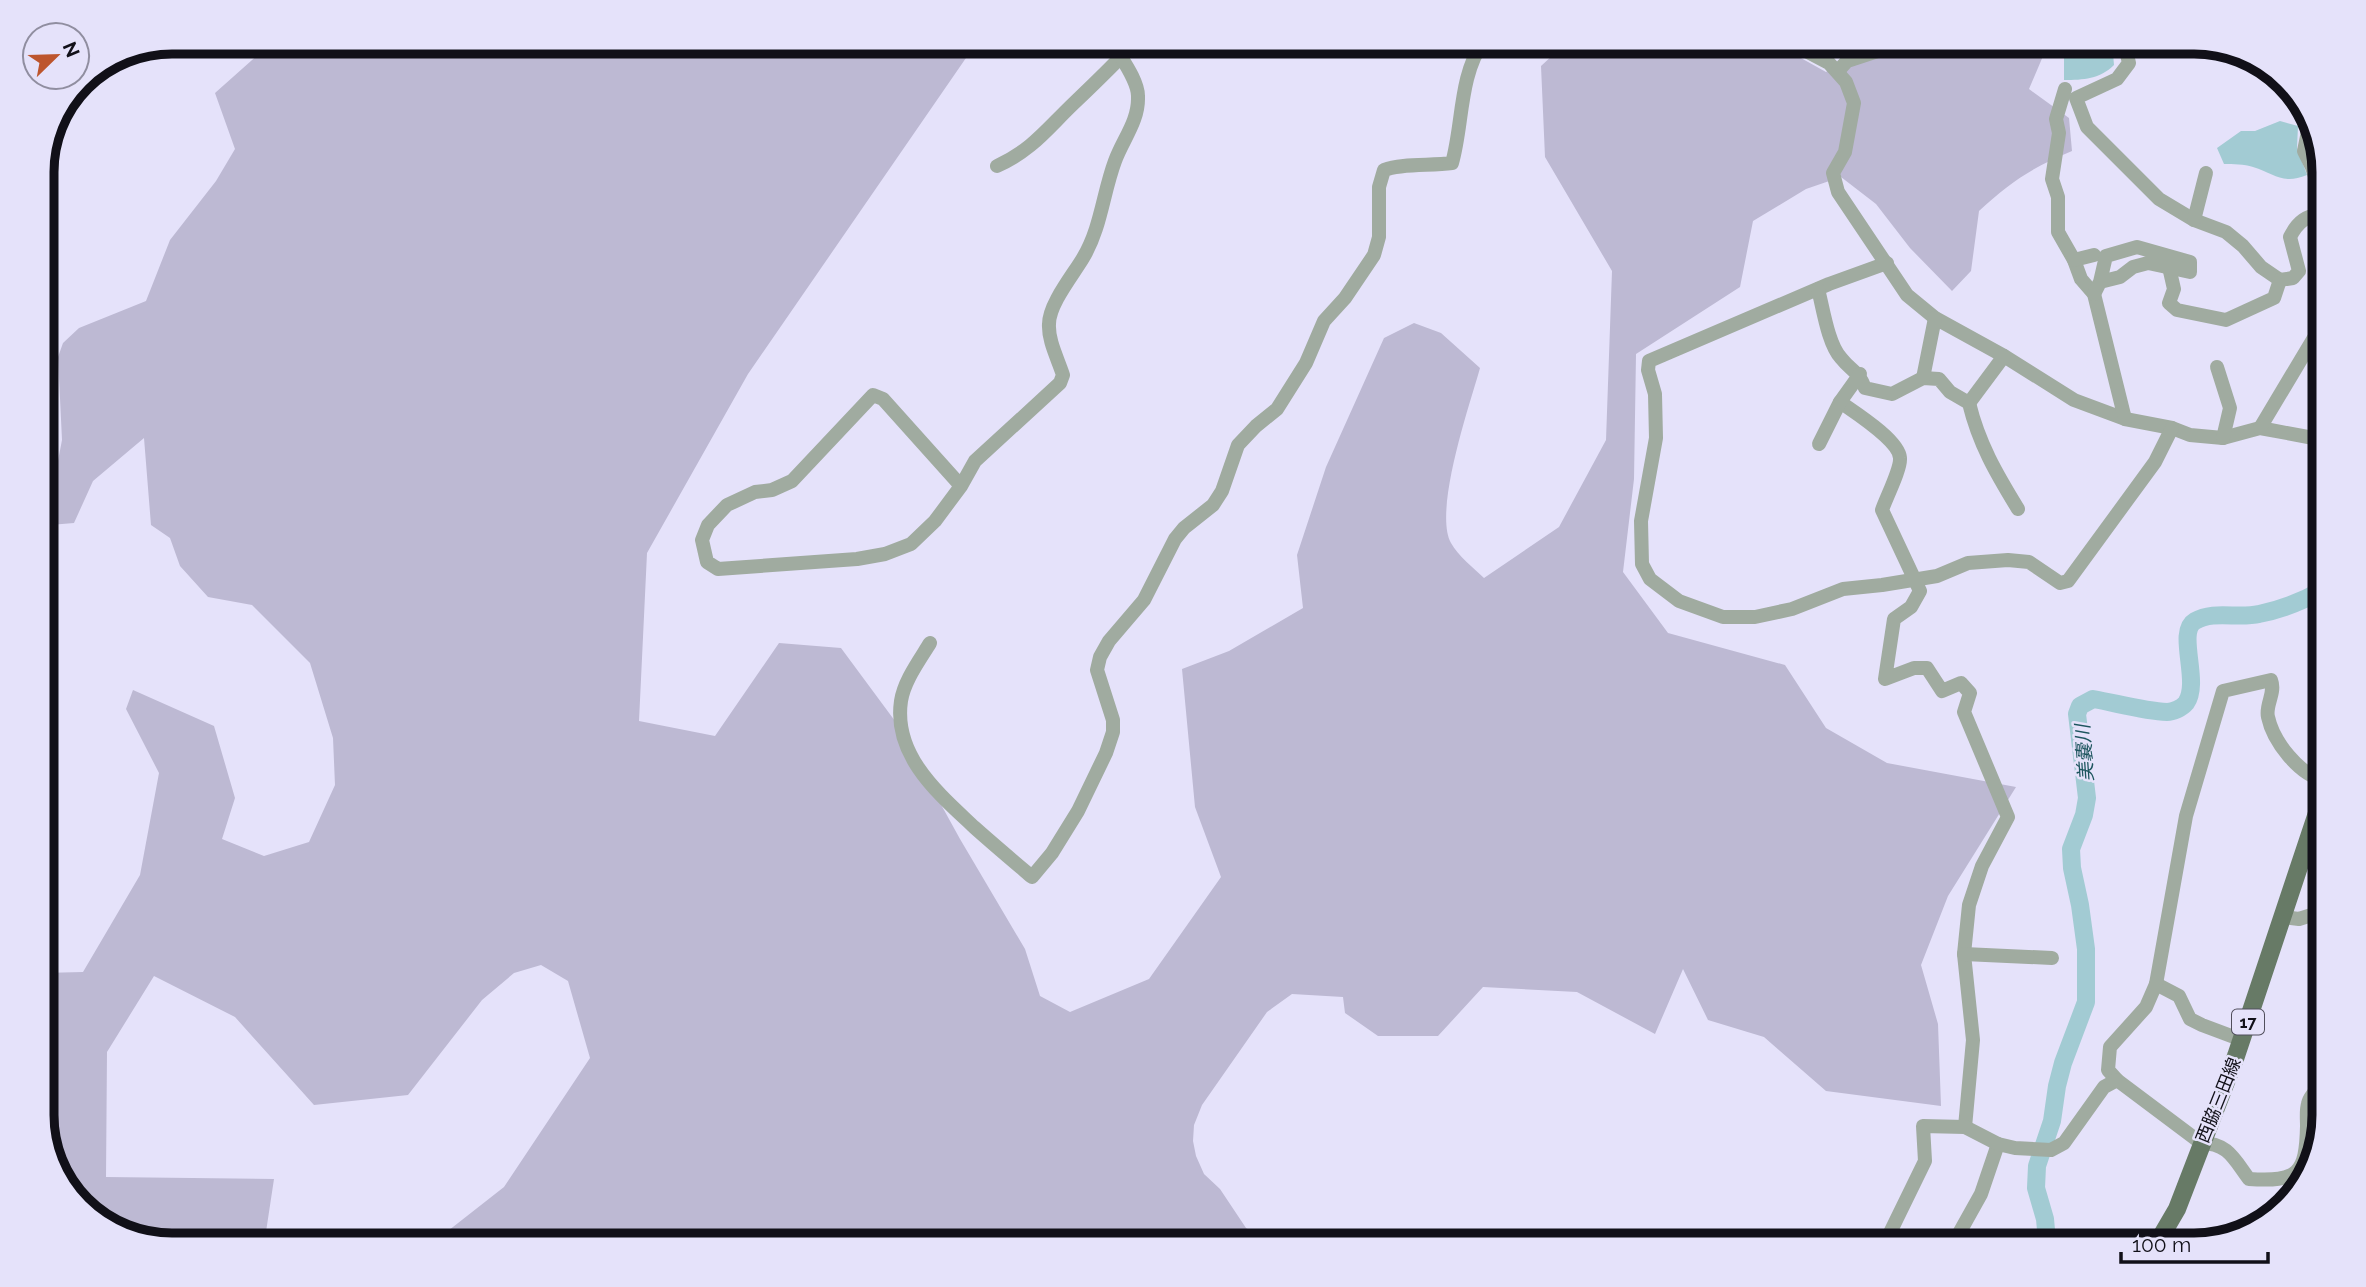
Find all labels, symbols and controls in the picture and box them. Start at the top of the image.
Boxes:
north arrow [21,21,91,91]
text: N [59,38,85,60]
water label: 美嚢川 [2071,722,2097,782]
road number: 17 [2232,1010,2264,1034]
street label: 西脇三田線 [2191,1054,2245,1146]
scale bar [2121,1220,2268,1264]
text: 100 m [2132,1232,2191,1257]

